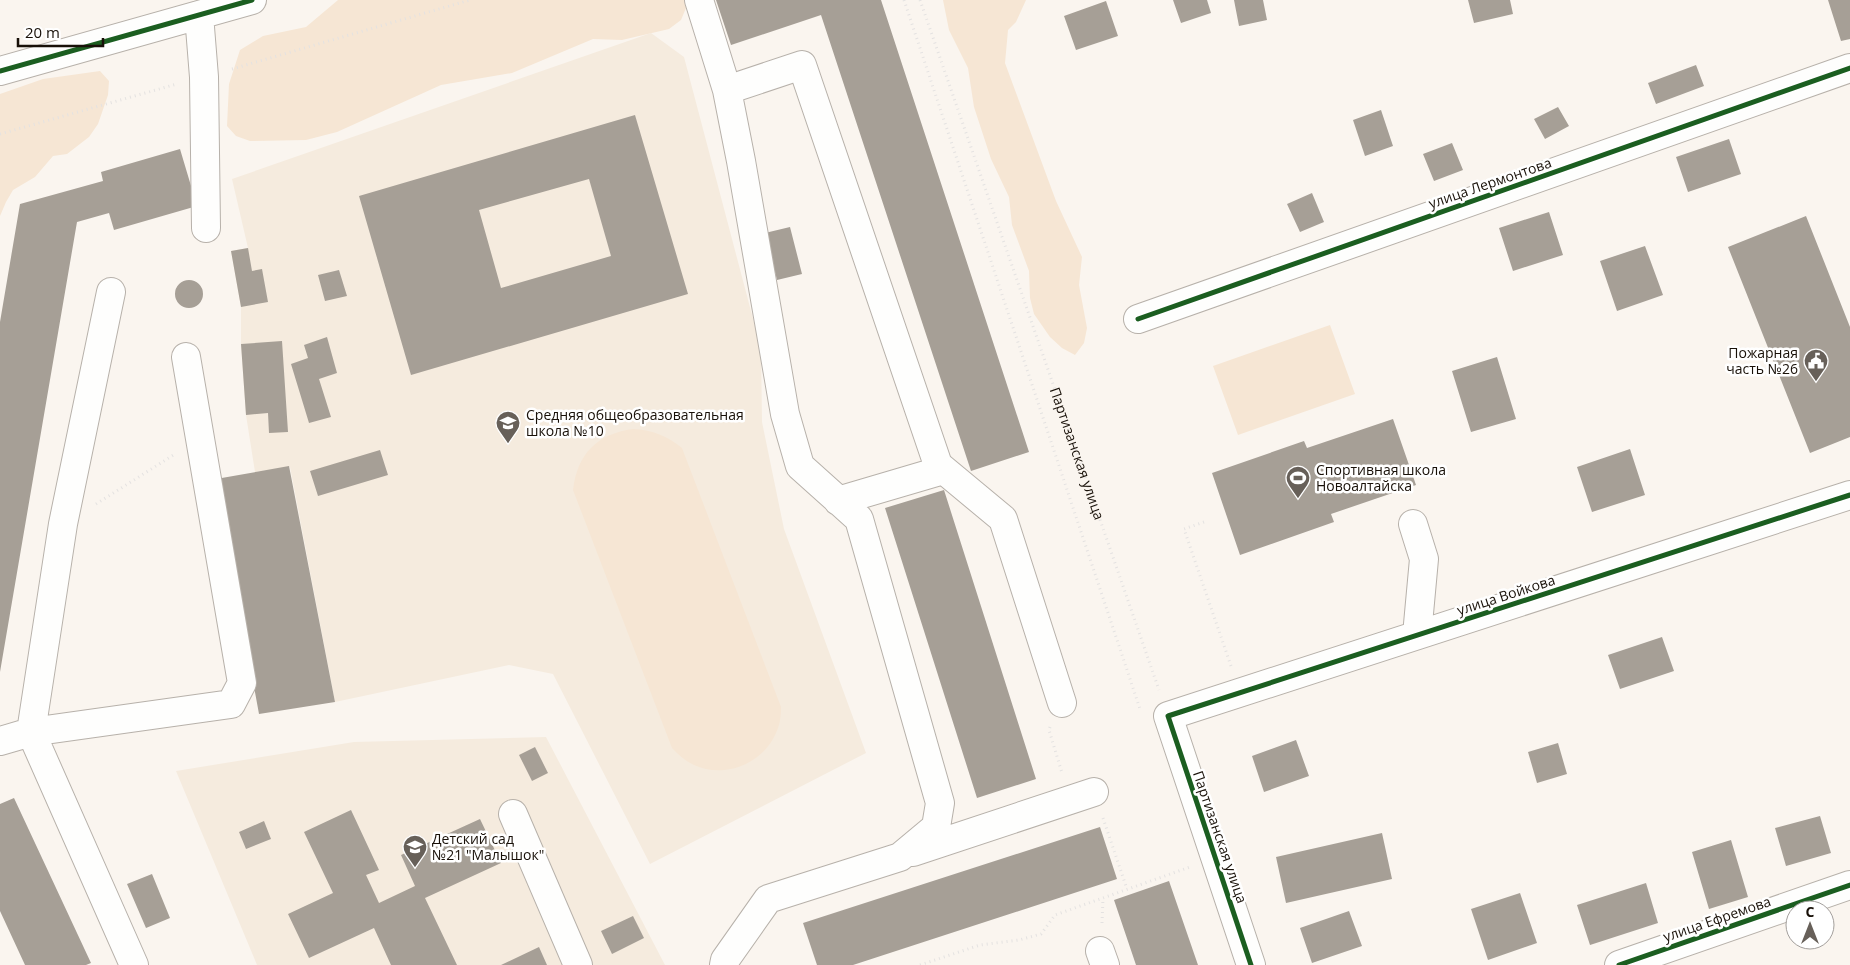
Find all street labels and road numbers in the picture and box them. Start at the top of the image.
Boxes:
street label: улица Лермонтова [1426,153,1554,212]
street label: Партизанская улица [1046,385,1109,522]
street label: улица Войкова [1454,570,1557,619]
street label: Партизанская улица [1189,768,1252,906]
street label: улица Ефремова [1660,891,1773,946]

